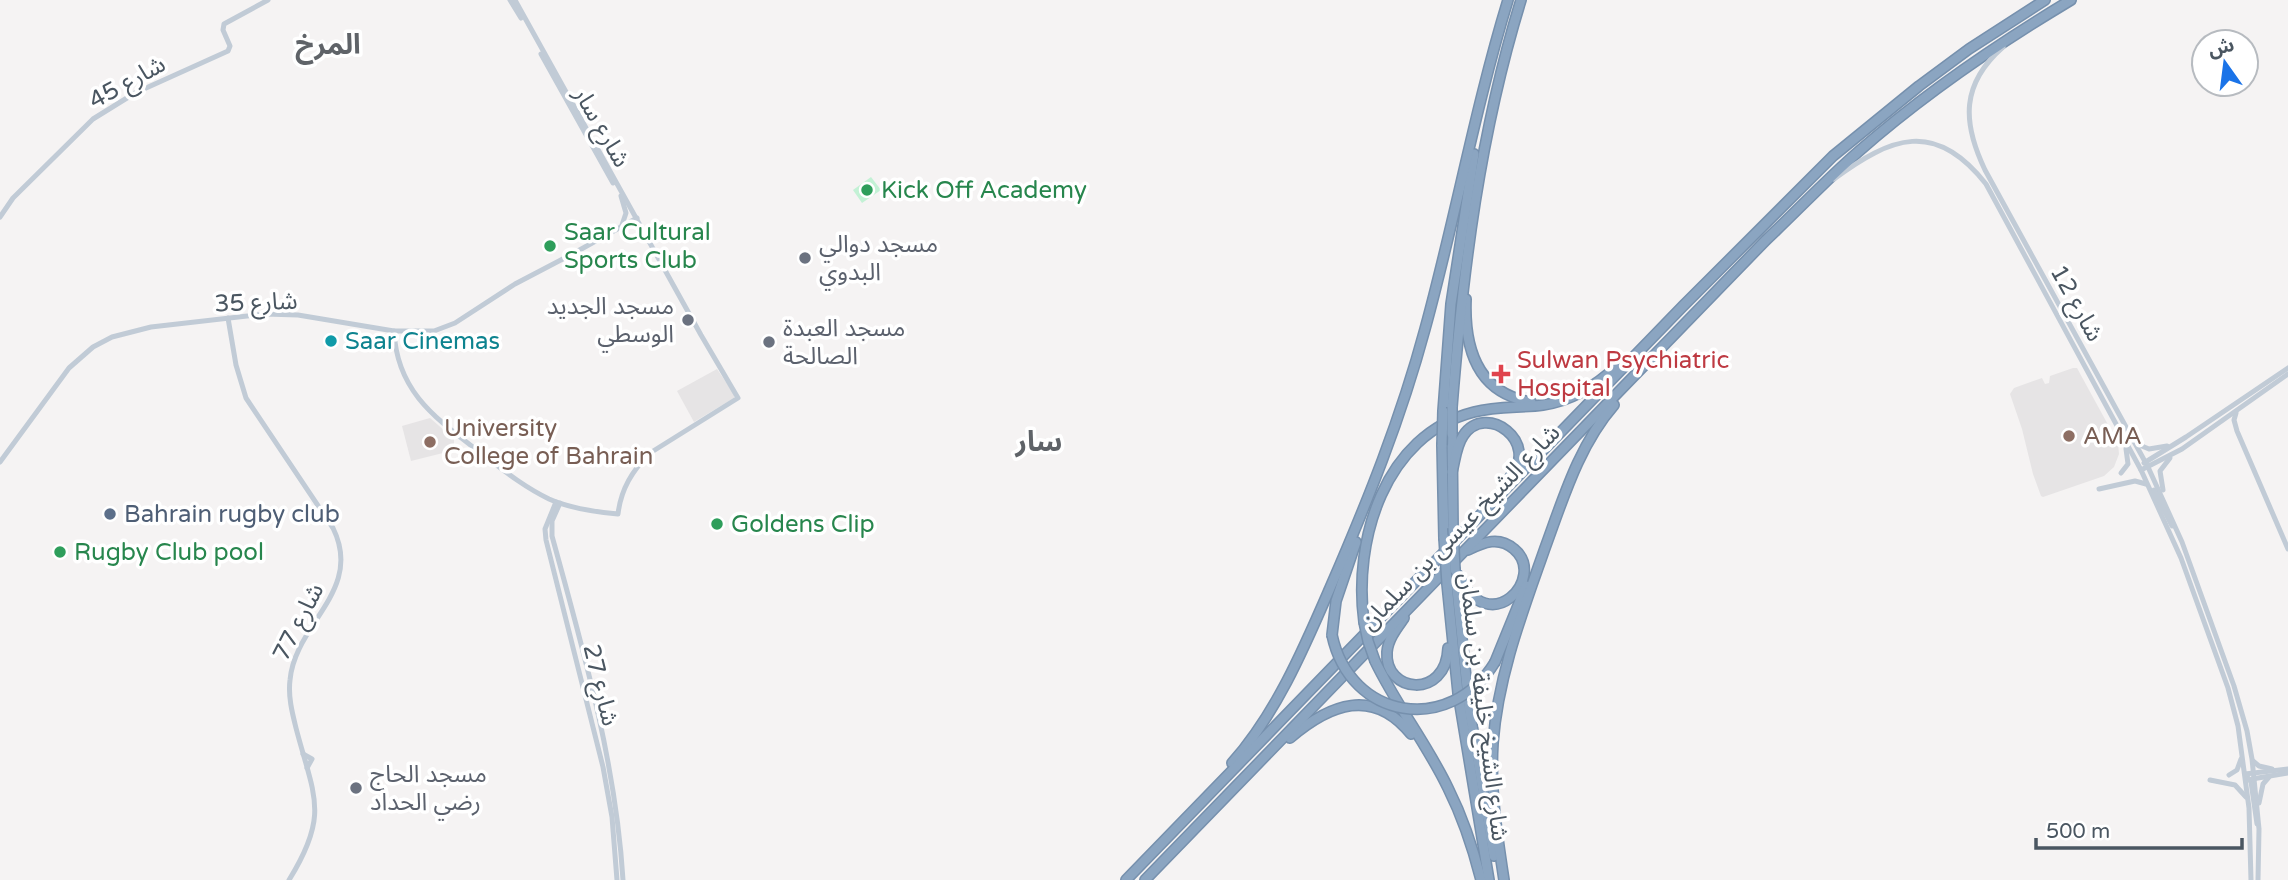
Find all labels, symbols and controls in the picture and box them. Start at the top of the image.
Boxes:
district label: المرخ [295,28,361,65]
north arrow [2190,28,2260,98]
text: ش [2206,34,2236,61]
street label: شارع 45 [84,50,172,117]
street label: شارع سار [565,81,636,173]
place label: Kick Off Academy [881,176,1087,205]
marker: Kick Off Academy [859,182,875,198]
place label: Saar Cultural Sports Club [564,218,711,275]
place label: مسجد دوالي البدوي [819,230,938,291]
marker: Saar Cultural Sports Club [542,238,558,254]
marker: مسجد دوالي البدوي [797,250,813,266]
street label: شارع 12 [2042,260,2109,348]
street label: شارع 35 [214,287,298,320]
place label: مسجد الجديد الوسطي [547,292,674,353]
marker: مسجد الجديد الوسطي [680,312,696,328]
place label: مسجد العبدة الصالحة [783,314,905,371]
place label: Saar Cinemas [345,327,500,356]
marker: Saar Cinemas [323,333,339,349]
marker: مسجد العبدة الصالحة [761,334,777,350]
place label: Sulwan Psychiatric Hospital [1517,346,1729,403]
marker: Sulwan Psychiatric Hospital [1491,364,1511,384]
place label: University College of Bahrain [444,414,653,471]
street label: شارع الشيخ عيسى بن سلمان [1354,418,1568,638]
place label: AMA [2083,422,2142,451]
district label: سار [1015,425,1062,459]
marker: AMA [2061,428,2077,444]
marker: University College of Bahrain [422,434,438,450]
place label: Bahrain rugby club [124,500,340,529]
marker: Bahrain rugby club [102,506,118,522]
place label: Goldens Clip [731,510,875,539]
marker: Goldens Clip [709,516,725,532]
place label: Rugby Club pool [74,538,264,567]
marker: Rugby Club pool [52,544,68,560]
street label: شارع الشيخ خليفة بن سلمان [1451,571,1514,843]
street label: شارع 77 [267,579,332,667]
street label: شارع 27 [574,641,625,729]
place label: مسجد الحاج رضي الحداد [370,760,487,821]
marker: مسجد الحاج رضي الحداد [348,780,364,796]
scale bar [2036,806,2242,850]
text: 500 m [2046,819,2110,844]

